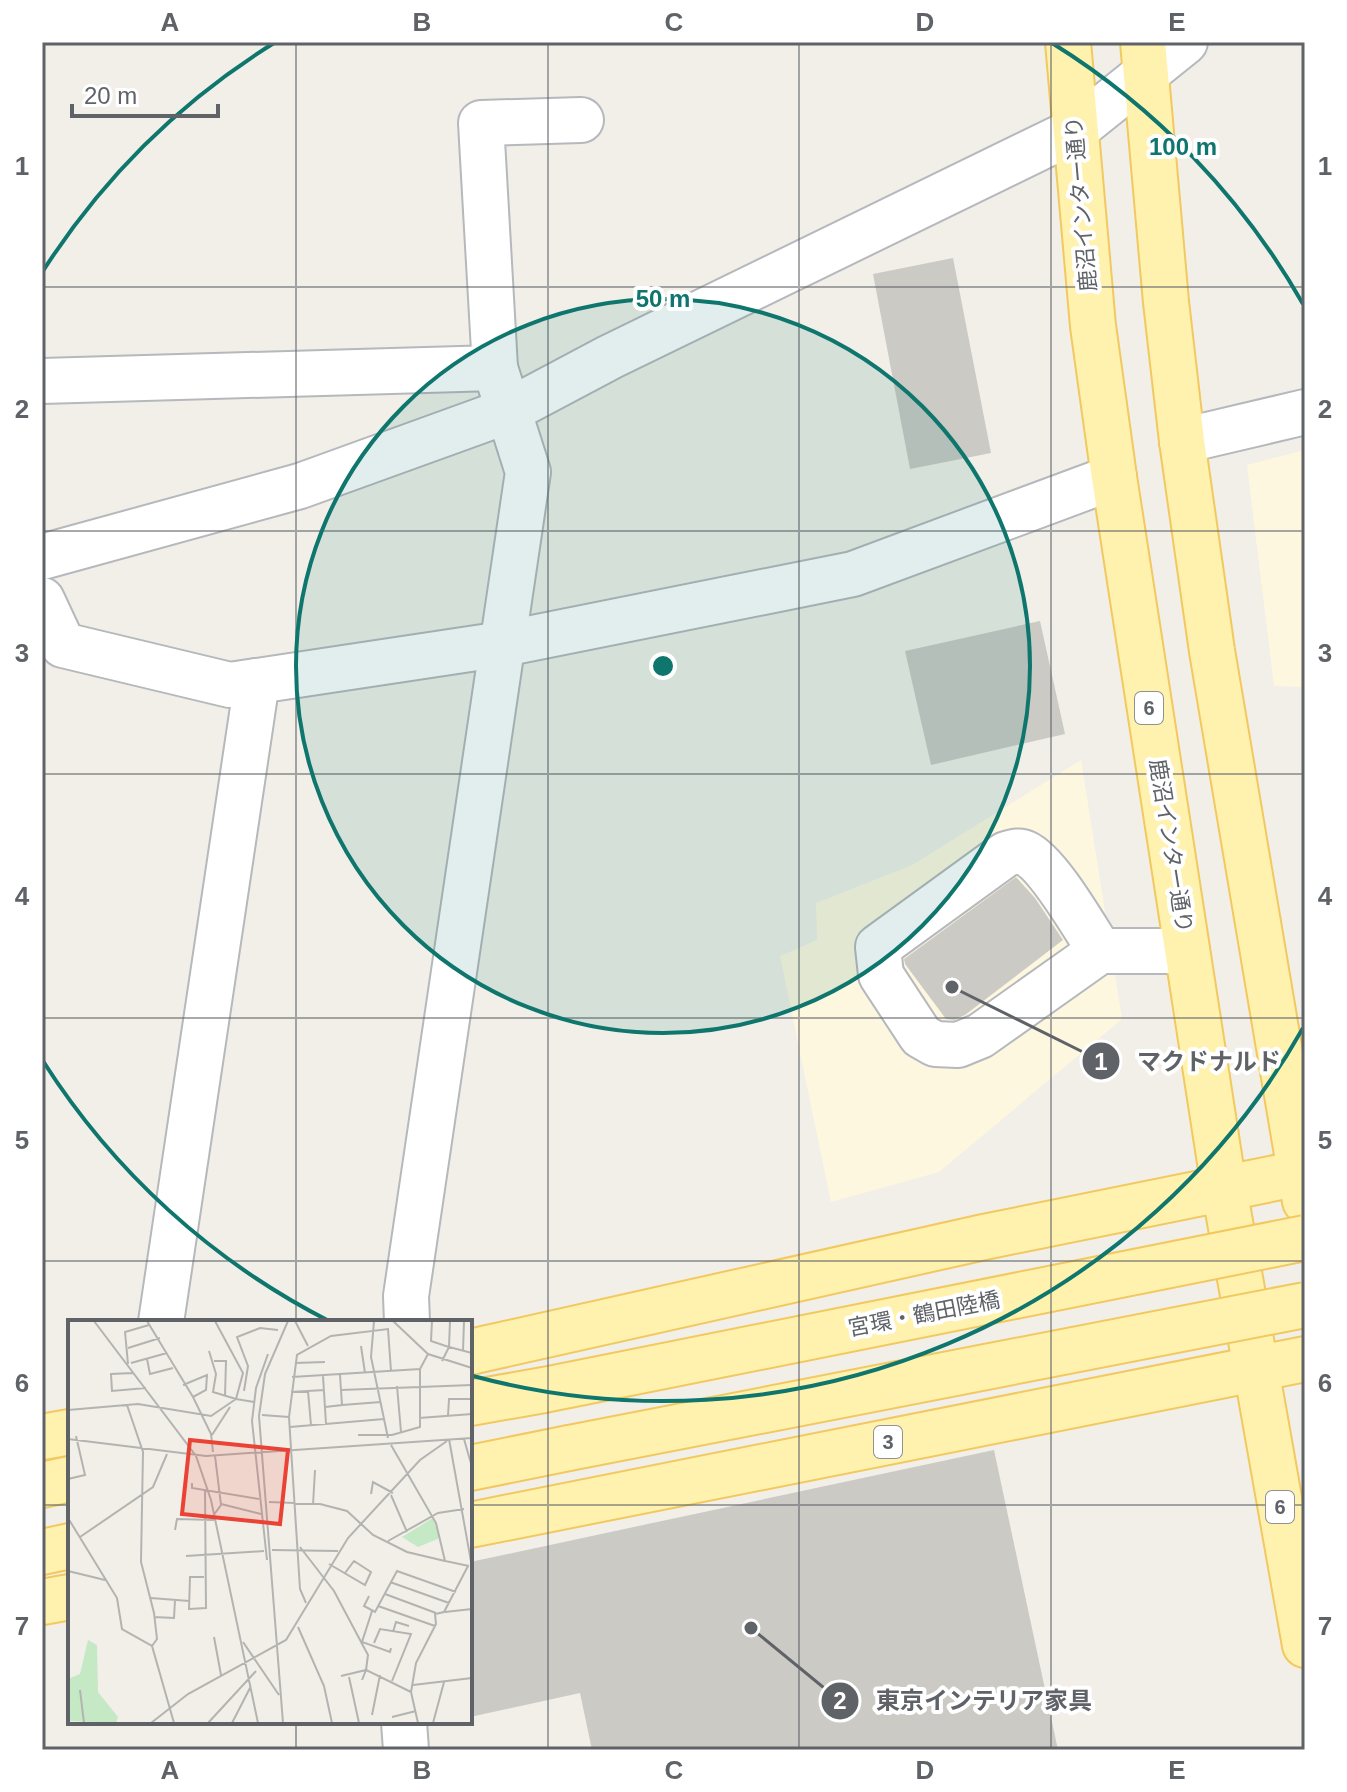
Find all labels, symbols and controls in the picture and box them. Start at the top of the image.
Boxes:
text: A [161,7,180,37]
text: B [413,7,431,37]
text: C [665,7,684,37]
text: D [916,7,934,37]
text: E [1168,7,1186,37]
scale bar [72,68,218,118]
text: 20 m [84,82,137,109]
street label: 鹿沼インター通り [1061,115,1101,293]
text: 100 m [1149,133,1217,160]
text: 1 [15,151,29,181]
text: 1 [1318,151,1332,181]
text: 50 m [636,285,690,312]
text: 2 [15,394,29,424]
text: 2 [1318,394,1332,424]
text: 3 [15,638,29,668]
text: 3 [1318,638,1332,668]
centre of rings [649,652,677,680]
road number: 6 [1135,692,1163,724]
street label: 鹿沼インター通り [1145,757,1197,935]
text: 4 [15,881,30,911]
text: 4 [1318,881,1333,911]
callout: マクドナルド [1081,1037,1297,1085]
text: 1 [1094,1048,1108,1075]
text: マクドナルド [1137,1048,1281,1075]
text: 5 [15,1125,29,1155]
text: 5 [1318,1125,1332,1155]
street label: 宮環・鶴田陸橋 [846,1287,1002,1341]
inset map [68,1320,472,1724]
text: 6 [15,1368,29,1398]
text: 6 [1318,1368,1332,1398]
road number: 3 [874,1426,902,1458]
road number: 6 [1266,1491,1294,1523]
text: 7 [15,1611,29,1641]
text: 7 [1318,1611,1332,1641]
callout: 東京インテリア家具 [820,1677,1108,1725]
text: 2 [833,1687,847,1714]
text: 東京インテリア家具 [876,1687,1092,1714]
text: A [161,1755,180,1785]
text: B [413,1755,431,1785]
text: C [665,1755,684,1785]
text: D [916,1755,934,1785]
text: E [1168,1755,1186,1785]

